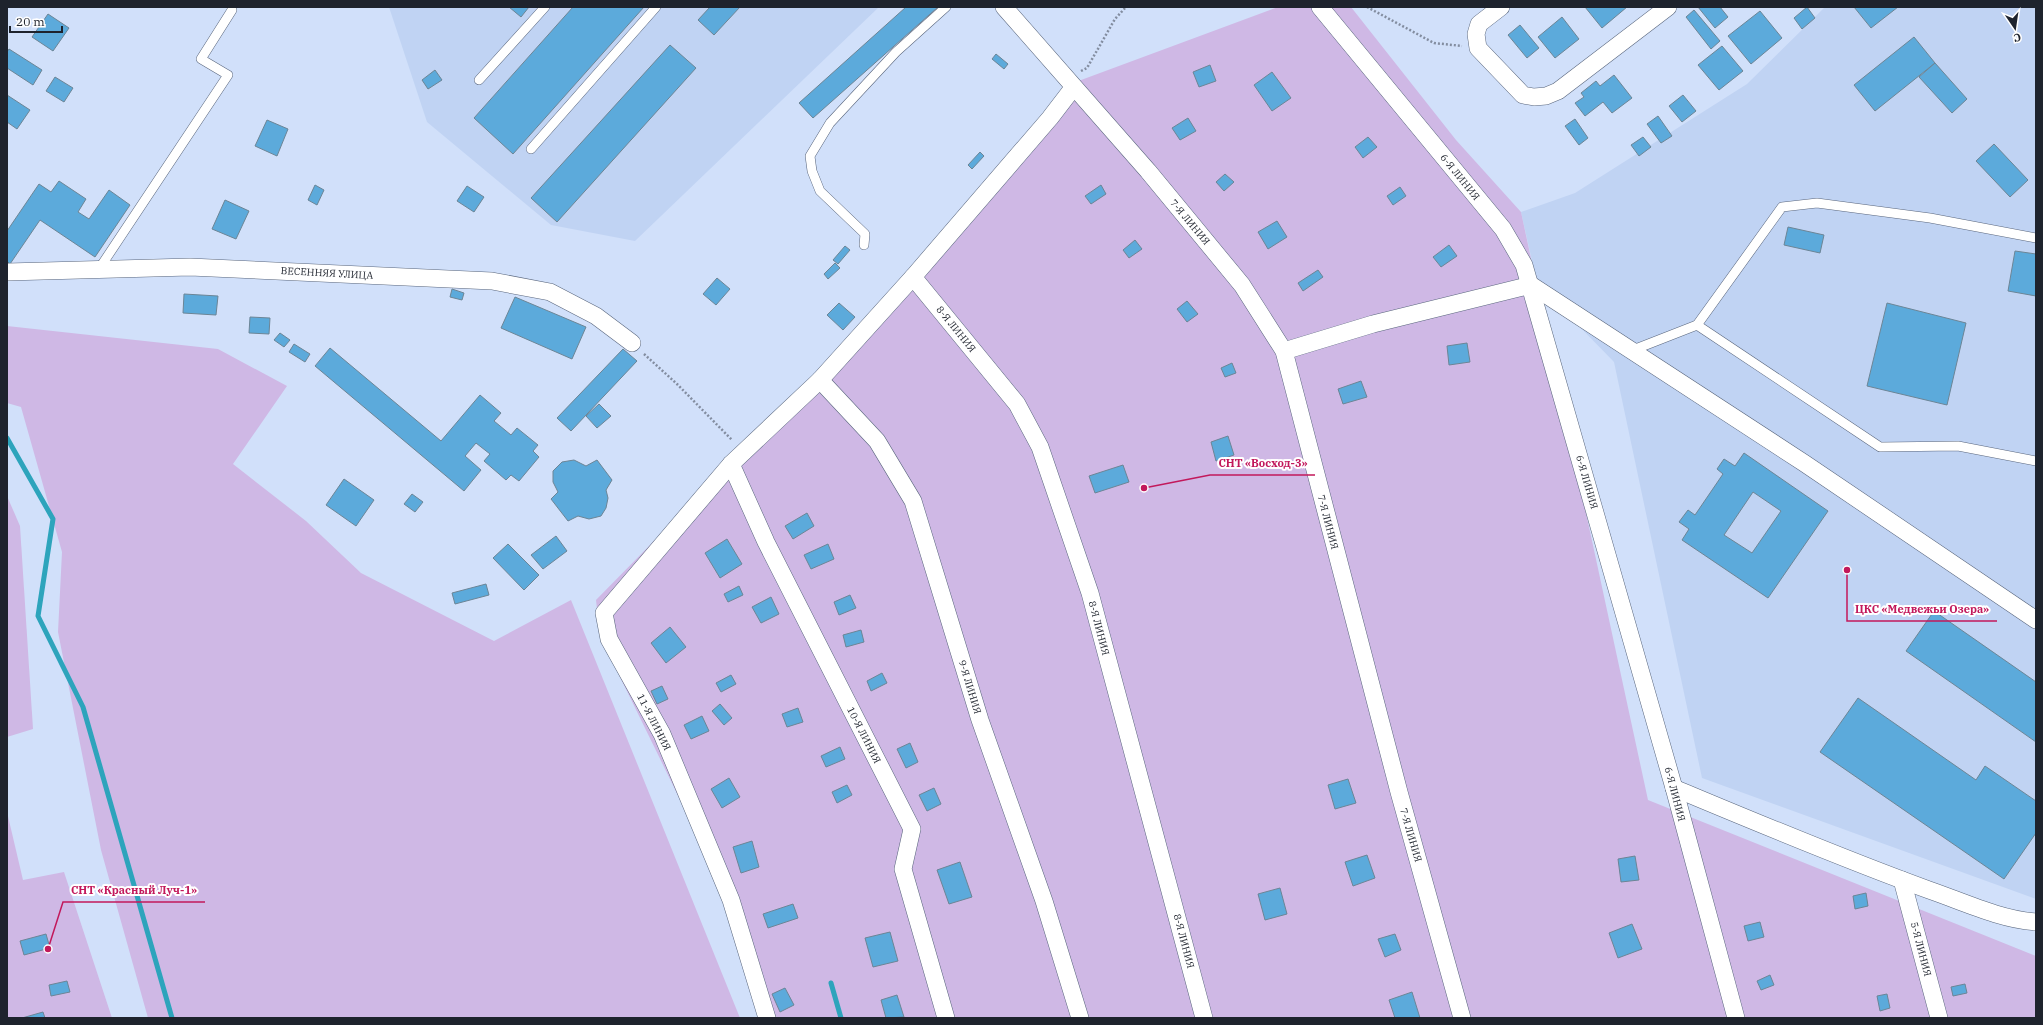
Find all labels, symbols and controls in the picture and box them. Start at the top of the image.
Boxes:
scale bar [10,8,62,34]
north arrow [1995,8,2035,48]
text: 20 m [16,14,45,29]
text: С [2012,30,2022,45]
street label: 6-Я ЛИНИЯ [1437,151,1483,203]
street label: 7-Я ЛИНИЯ [1167,196,1213,248]
street label: ВЕСЕННЯЯ УЛИЦА [280,264,374,282]
street label: 8-Я ЛИНИЯ [933,303,979,355]
callout: СНТ «Восход-3» [1210,452,1315,475]
street label: 6-Я ЛИНИЯ [1573,453,1601,511]
text: СНТ «Восход-3» [1218,456,1308,470]
street label: 7-Я ЛИНИЯ [1315,493,1342,551]
callout: ЦКС «Медвежьи Озера» [1847,598,1997,621]
street label: 8-Я ЛИНИЯ [1086,599,1113,657]
text: ЦКС «Медвежьи Озера» [1855,602,1989,616]
street label: 9-Я ЛИНИЯ [956,658,984,716]
street label: 11-Я ЛИНИЯ [634,692,674,753]
street label: 10-Я ЛИНИЯ [844,705,884,766]
street label: 6-Я ЛИНИЯ [1662,765,1689,823]
street label: 7-Я ЛИНИЯ [1397,806,1425,864]
callout: СНТ «Красный Луч-1» [63,879,205,902]
text: СНТ «Красный Луч-1» [71,883,197,897]
street label: 8-Я ЛИНИЯ [1171,912,1198,970]
street label: 5-Я ЛИНИЯ [1908,920,1935,978]

